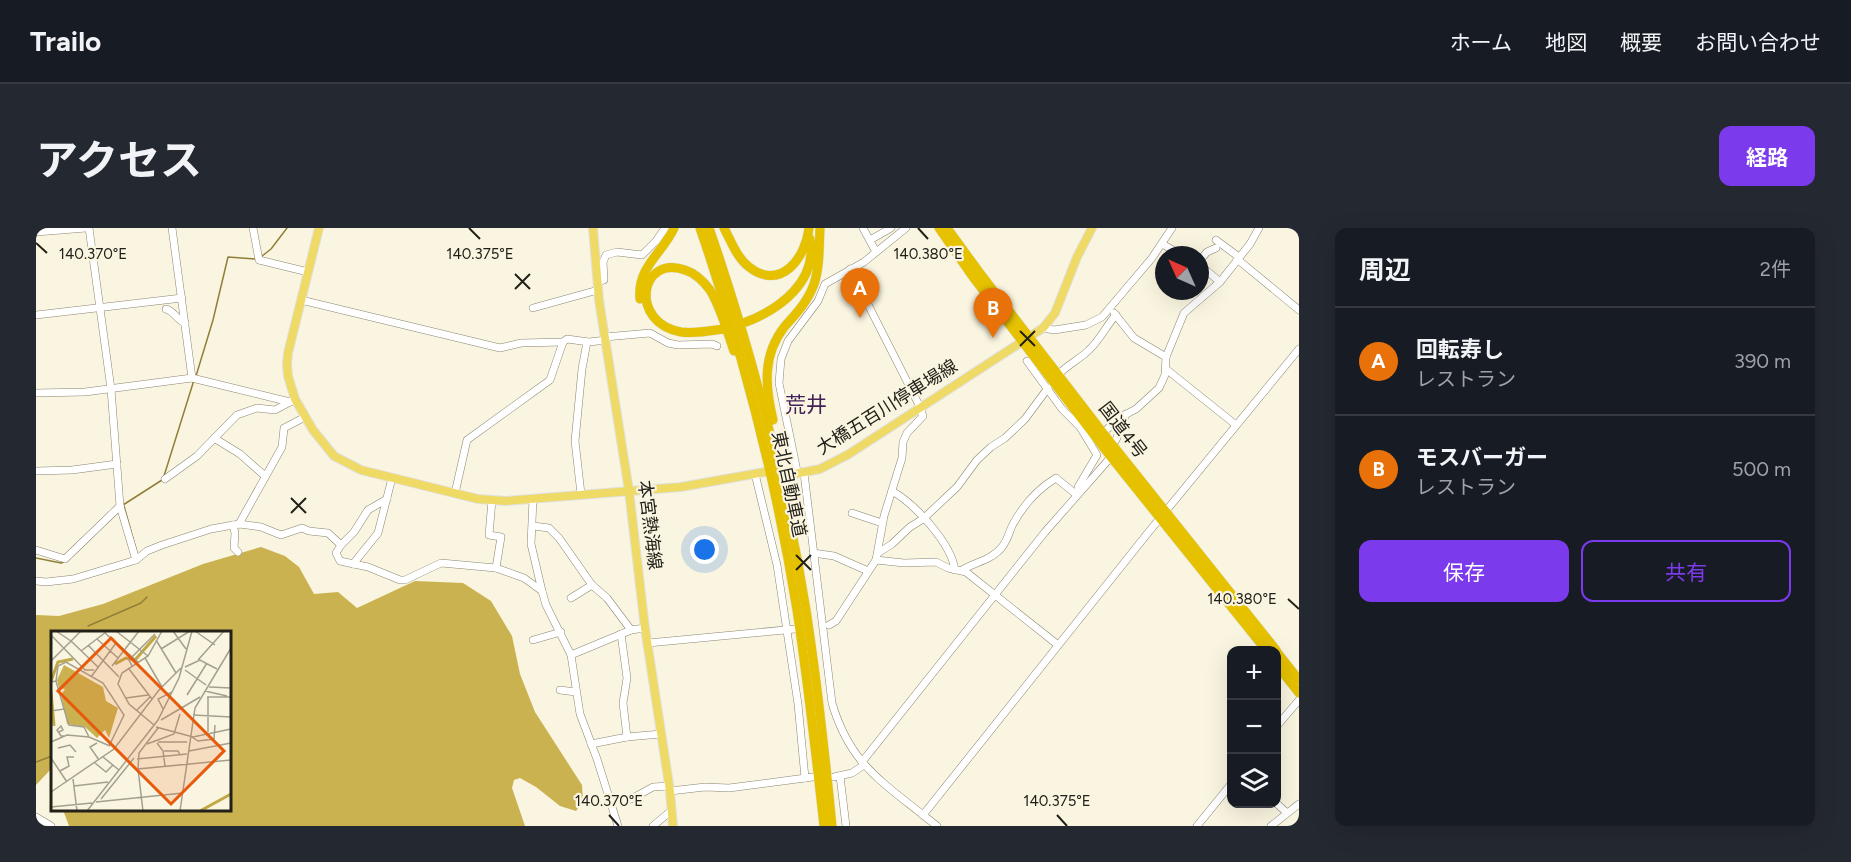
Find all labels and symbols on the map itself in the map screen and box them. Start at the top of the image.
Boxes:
text: 140.370°E [59,245,127,263]
text: 140.375°E [446,245,514,263]
text: 140.380°E [893,245,963,263]
north arrow [1155,246,1209,300]
pin: A [840,268,880,318]
pin: B [974,288,1012,338]
street label: 大橋五百川停車場線 [812,355,962,459]
district label: 荒井 [785,392,827,417]
street label: 国道4号 [1094,398,1152,462]
street label: 東北自動車道 [767,429,811,539]
street label: 本宮熱海線 [634,479,666,571]
your location [690,535,719,564]
text: 140.380°E [1207,590,1277,608]
inset map [51,631,231,811]
text: 140.370°E [575,792,643,810]
text: 140.375°E [1023,792,1091,810]

